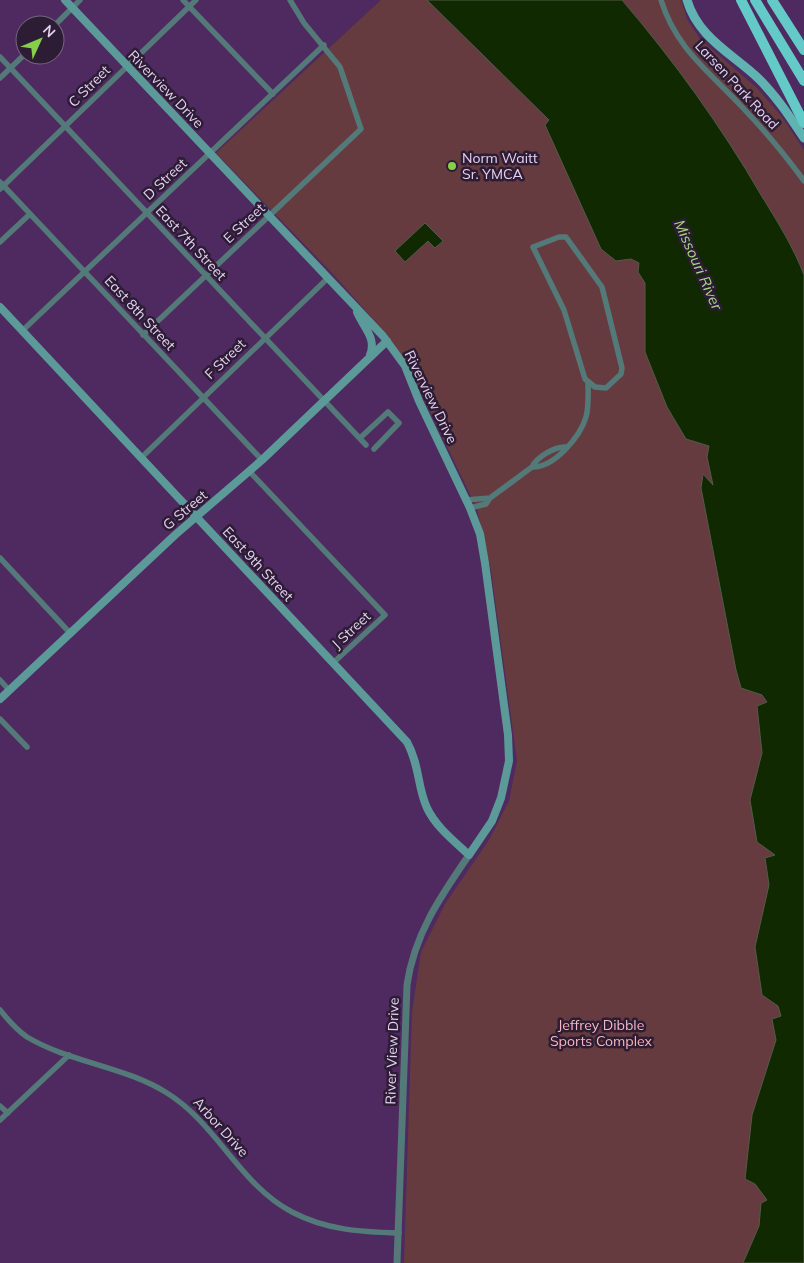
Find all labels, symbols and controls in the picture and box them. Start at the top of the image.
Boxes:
north arrow [15,15,65,65]
text: N [39,21,59,41]
street label: Larsen Park Road [691,37,783,133]
street label: Riverview Drive [124,46,208,132]
street label: C Street [64,61,114,111]
place label: Norm Waitt Sr. YMCA [462,149,538,183]
street label: D Street [140,154,191,204]
marker: Norm Waitt Sr. YMCA [446,160,458,172]
street label: E Street [219,199,269,247]
street label: East 7th Street [152,202,230,284]
water label: Missouri River [670,217,727,313]
street label: East 8th Street [101,272,179,354]
street label: F Street [201,335,249,383]
street label: Riverview Drive [401,347,461,447]
street label: G Street [159,486,211,534]
street label: East 9th Street [219,523,297,605]
street label: J Street [328,607,374,653]
street label: River View Drive [381,997,403,1105]
park label: Jeffrey Dibble Sports Complex [550,1016,653,1050]
street label: Arbor Drive [189,1093,253,1161]

